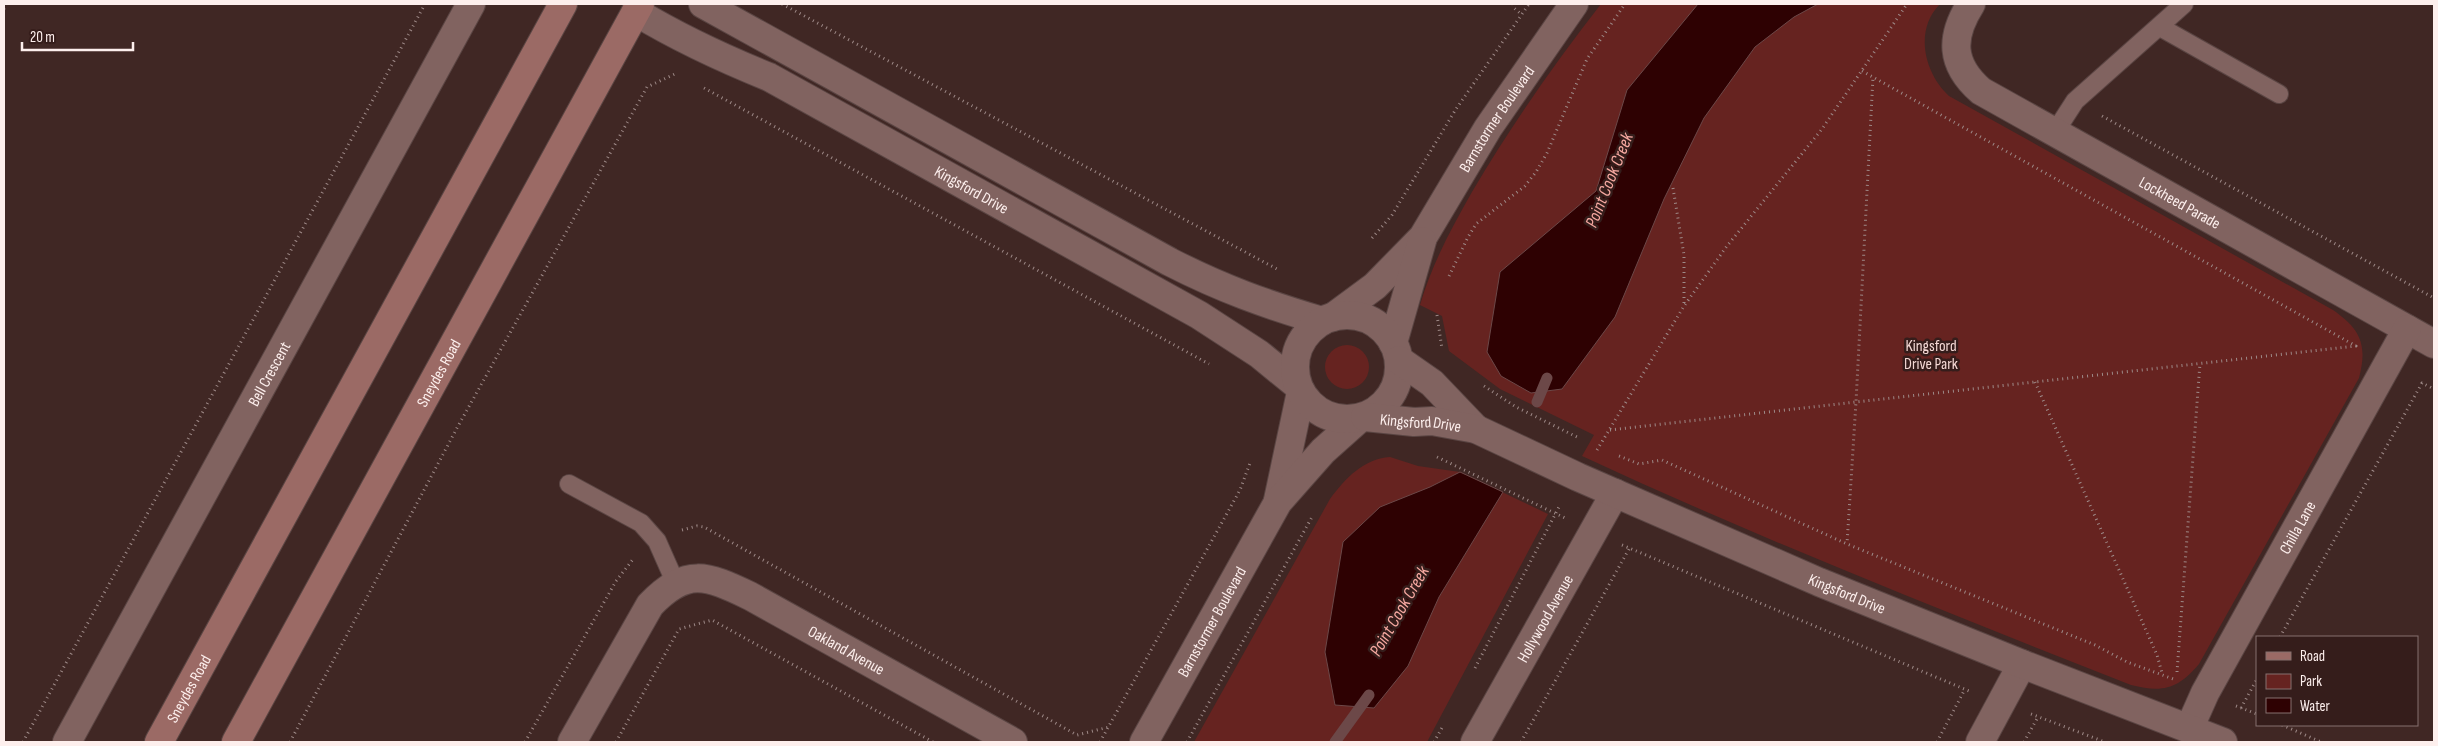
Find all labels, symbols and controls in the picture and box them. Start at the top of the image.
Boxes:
scale bar [22,20,134,52]
text: 20 m [30,28,55,47]
street label: Barnstormer Boulevard [1456,63,1539,176]
water label: Point Cook Creek [1581,128,1638,231]
street label: Kingsford Drive [931,162,1011,219]
street label: Lockheed Parade [2135,173,2223,234]
street label: Sneydes Road [413,336,466,411]
park label: Kingsford Drive Park [1904,337,1958,374]
street label: Bell Crescent [245,339,295,410]
street label: Kingsford Drive [1379,411,1463,437]
street label: Chilla Lane [2276,498,2321,558]
water label: Point Cook Creek [1365,561,1434,660]
street label: Barnstormer Boulevard [1174,564,1251,681]
street label: Kingsford Drive [1805,570,1888,619]
street label: Hollywood Avenue [1514,572,1578,666]
street label: Oakland Avenue [804,622,888,680]
legend [2256,636,2418,726]
text: Road [2300,647,2325,666]
street label: Sneydes Road [163,652,216,726]
text: Park [2300,672,2322,691]
text: Water [2300,697,2331,716]

